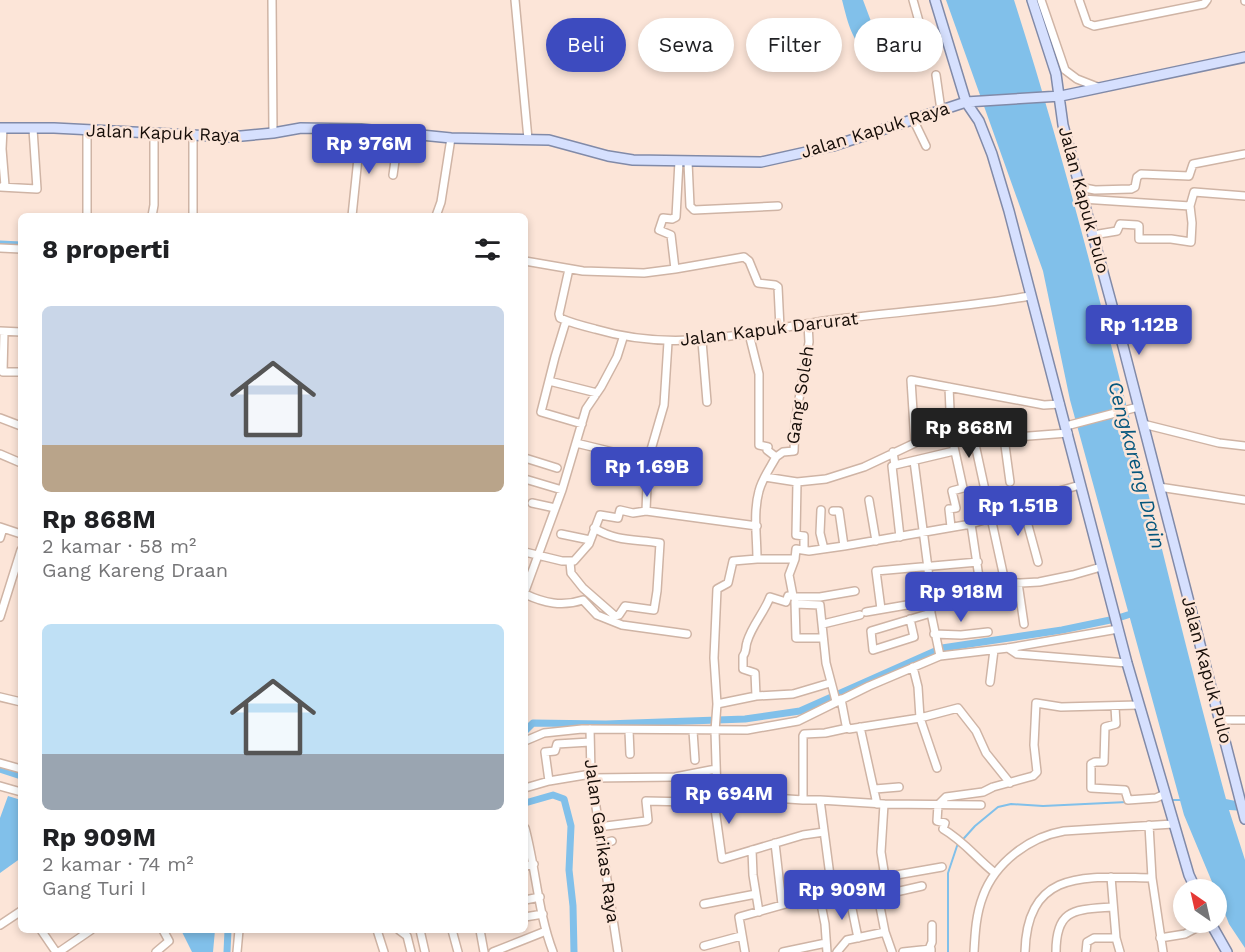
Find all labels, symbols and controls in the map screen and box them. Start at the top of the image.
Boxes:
chip: Beli [546,18,626,72]
chip: Sewa [638,18,734,72]
chip: Filter [746,18,842,72]
chip: Baru [854,18,943,72]
street label: Jalan Kapuk Raya [798,97,952,162]
street label: Jalan Kapuk Raya [86,119,240,146]
pin: Rp 976M [314,124,424,175]
street label: Jalan Kapuk Pulo [1055,124,1114,276]
text: Rp 976M [326,131,412,155]
icon: filters [471,233,504,266]
text: 8 properti [42,234,170,264]
pin: Rp 1.12B [1077,305,1201,356]
street label: Jalan Kapuk Darurat [679,307,860,350]
text: Rp 1.12B [1100,312,1178,336]
street label: Gang Soleh [781,344,818,446]
icon: home [219,345,327,453]
water label: Cengkareng Drain [1103,379,1171,551]
pin: Rp 868M [914,408,1024,459]
text: Rp 868M [925,415,1013,439]
pin: Rp 1.69B [585,447,709,498]
text: Rp 1.69B [605,454,689,478]
pin: Rp 1.51B [956,486,1080,537]
text: Rp 1.51B [978,493,1058,517]
text: Rp 868M [42,504,156,534]
text: 2 kamar · 58 m² [42,534,196,558]
text: Gang Kareng Draan [42,558,228,582]
pin: Rp 918M [906,572,1016,623]
text: Rp 918M [919,579,1003,603]
street label: Jalan Kapuk Pulo [1178,594,1237,746]
icon: home [219,663,327,771]
street label: Jalan Garikas Raya [581,758,624,924]
pin: Rp 694M [674,774,784,825]
text: Rp 694M [685,781,773,805]
text: Rp 909M [42,822,156,852]
text: 2 kamar · 74 m² [42,852,194,876]
pin: Rp 909M [787,870,897,921]
text: Gang Turi I [42,876,146,900]
text: Rp 909M [798,877,886,901]
north arrow [1173,879,1227,933]
map controls [1173,879,1227,933]

